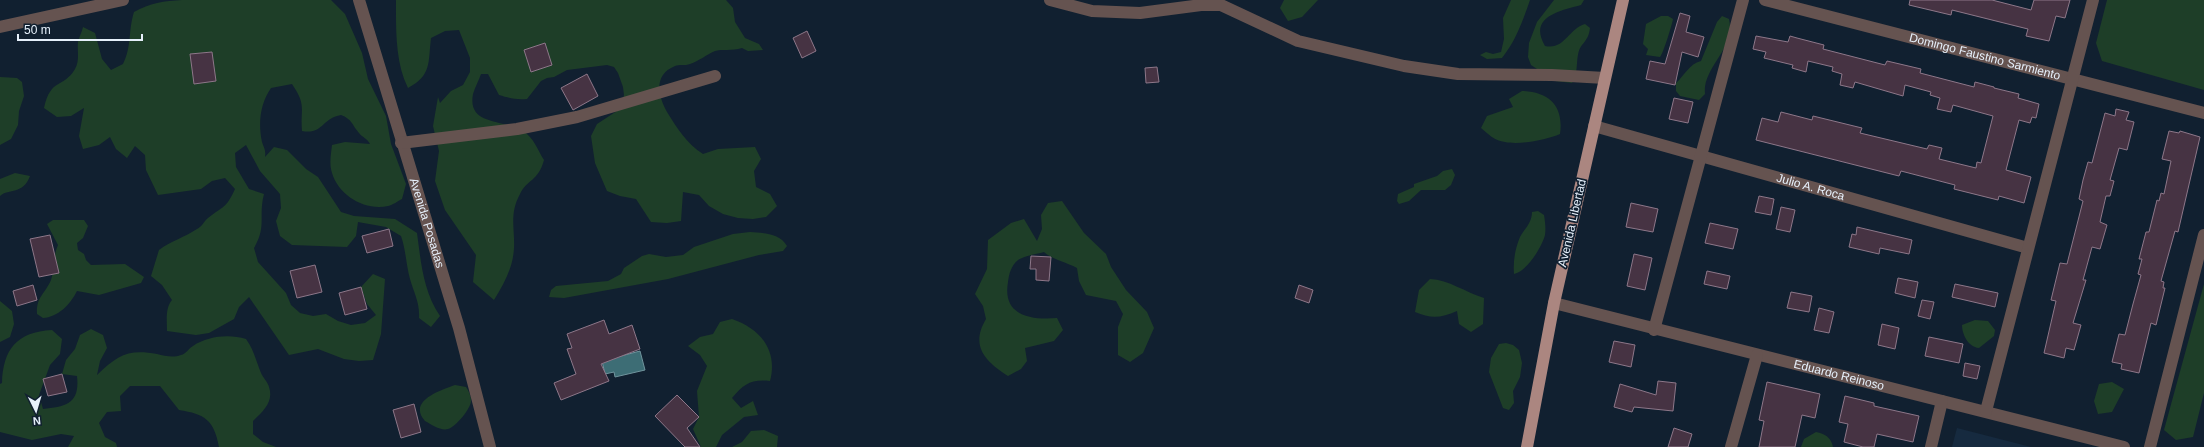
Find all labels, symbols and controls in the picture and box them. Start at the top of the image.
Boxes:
scale bar [18,16,142,42]
text: 50 m [24,23,51,37]
street label: Domingo Faustino Sarmiento [1908,30,2062,83]
street label: Julio A. Roca [1775,171,1847,203]
street label: Avenida Posadas [407,176,447,270]
street label: Avenida Libertad [1555,178,1589,268]
street label: Eduardo Reinoso [1792,357,1886,393]
north arrow [16,391,56,431]
text: N [32,415,41,427]

